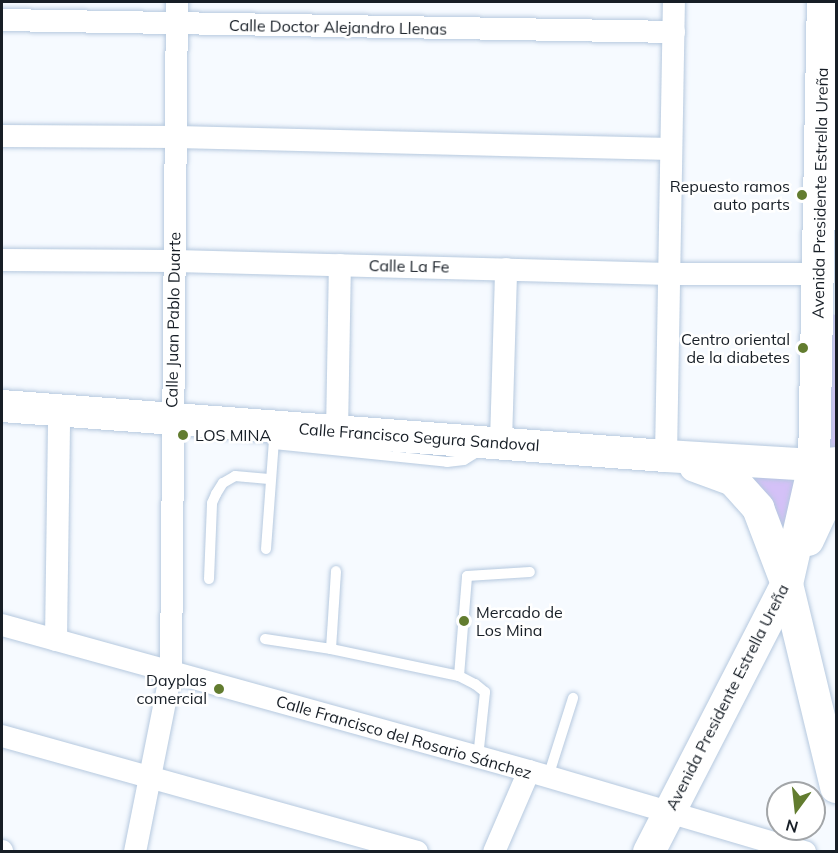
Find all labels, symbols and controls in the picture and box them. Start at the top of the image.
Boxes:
street label: Calle Doctor Alejandro Llenas [229,15,447,39]
street label: Avenida Presidente Estrella Ureña [808,67,832,319]
place label: Repuesto ramos auto parts [670,176,790,214]
marker: Repuesto ramos auto parts [795,188,809,202]
street label: Calle Juan Pablo Duarte [162,232,184,408]
street label: Calle La Fe [369,256,449,276]
place label: Centro oriental de la diabetes [681,329,790,367]
marker: Centro oriental de la diabetes [794,339,812,357]
street label: Calle Francisco Segura Sandoval [298,419,540,455]
place label: LOS MINA [195,425,271,445]
marker: LOS MINA [176,428,190,442]
street label: Avenida Presidente Estrella Ureña [661,581,793,813]
place label: Mercado de Los Mina [476,602,563,640]
marker: Mercado de Los Mina [457,614,471,628]
place label: Dayplas comercial [137,670,207,708]
marker: Dayplas comercial [212,682,226,696]
street label: Calle Francisco del Rosario Sánchez [274,691,534,783]
north arrow [766,781,826,841]
text: N [783,815,800,838]

